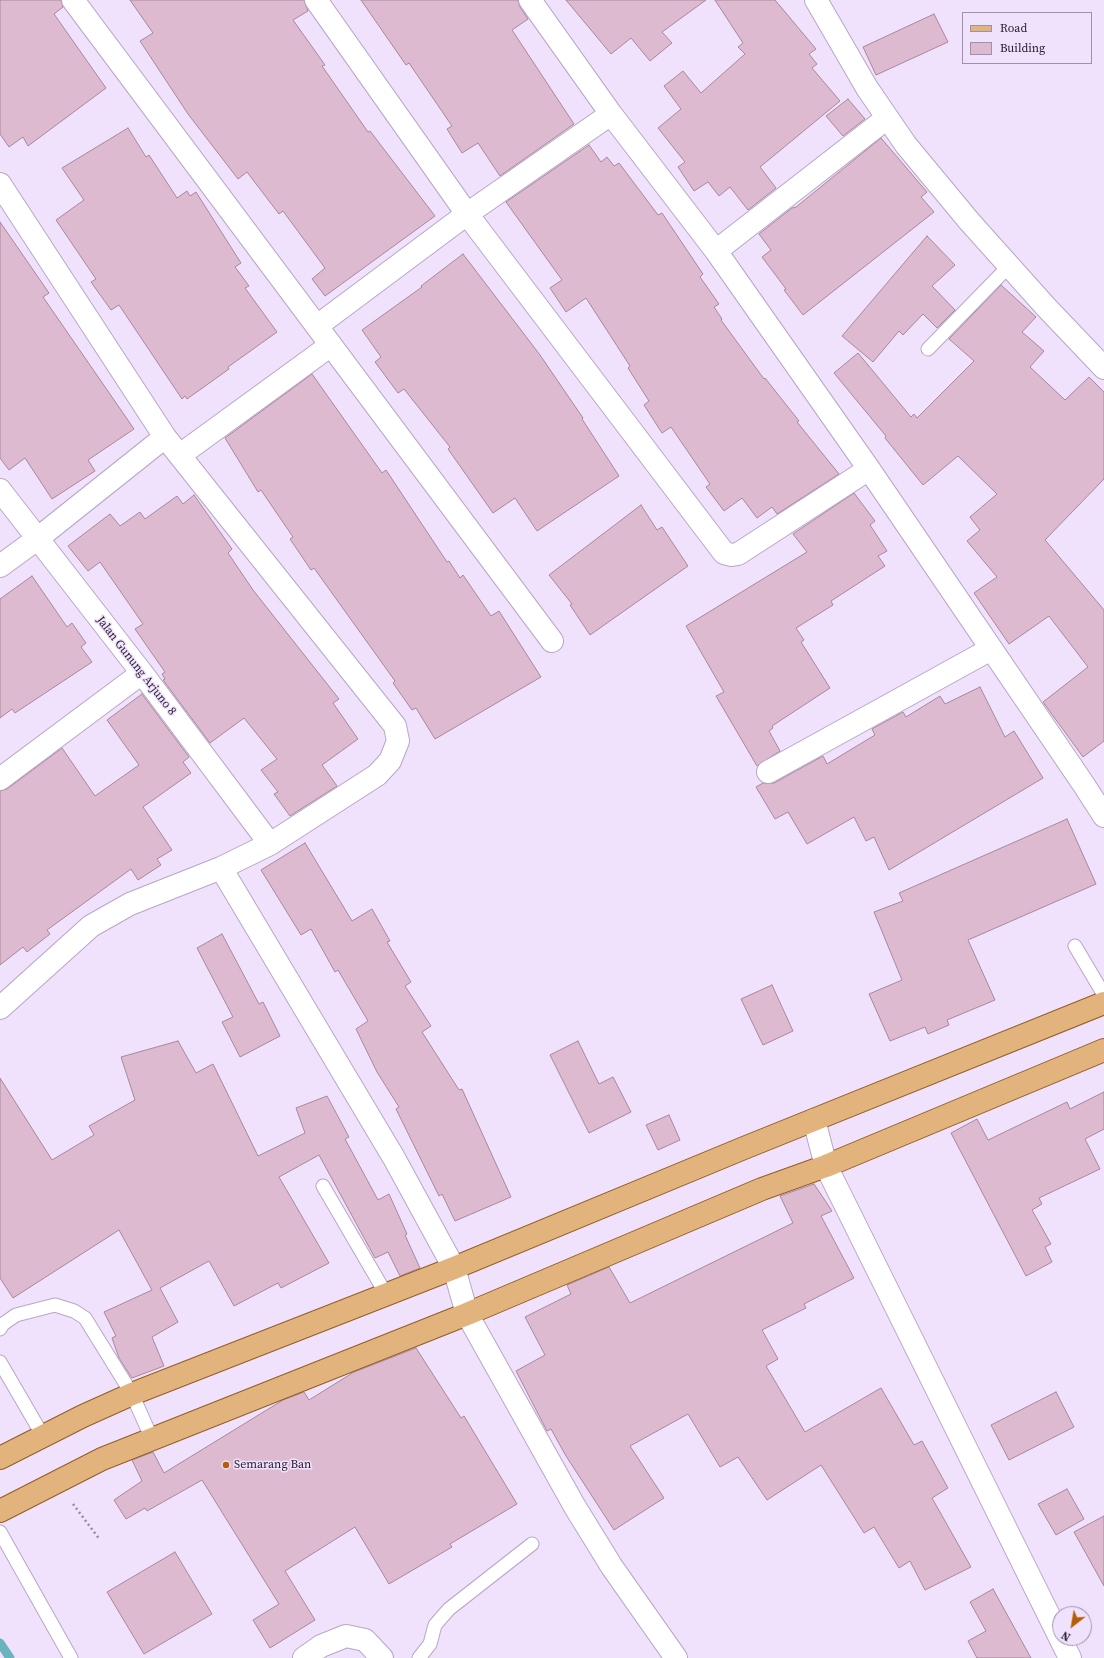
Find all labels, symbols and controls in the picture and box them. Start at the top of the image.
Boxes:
legend [962,12,1092,64]
text: Road [1000,20,1027,36]
text: Building [1000,40,1045,56]
street label: Jalan Gunung Arjuno 8 [93,614,179,718]
place label: Semarang Ban [234,1458,311,1472]
marker: Semarang Ban [221,1460,231,1470]
north arrow [1052,1606,1092,1646]
text: N [1059,1627,1073,1644]

